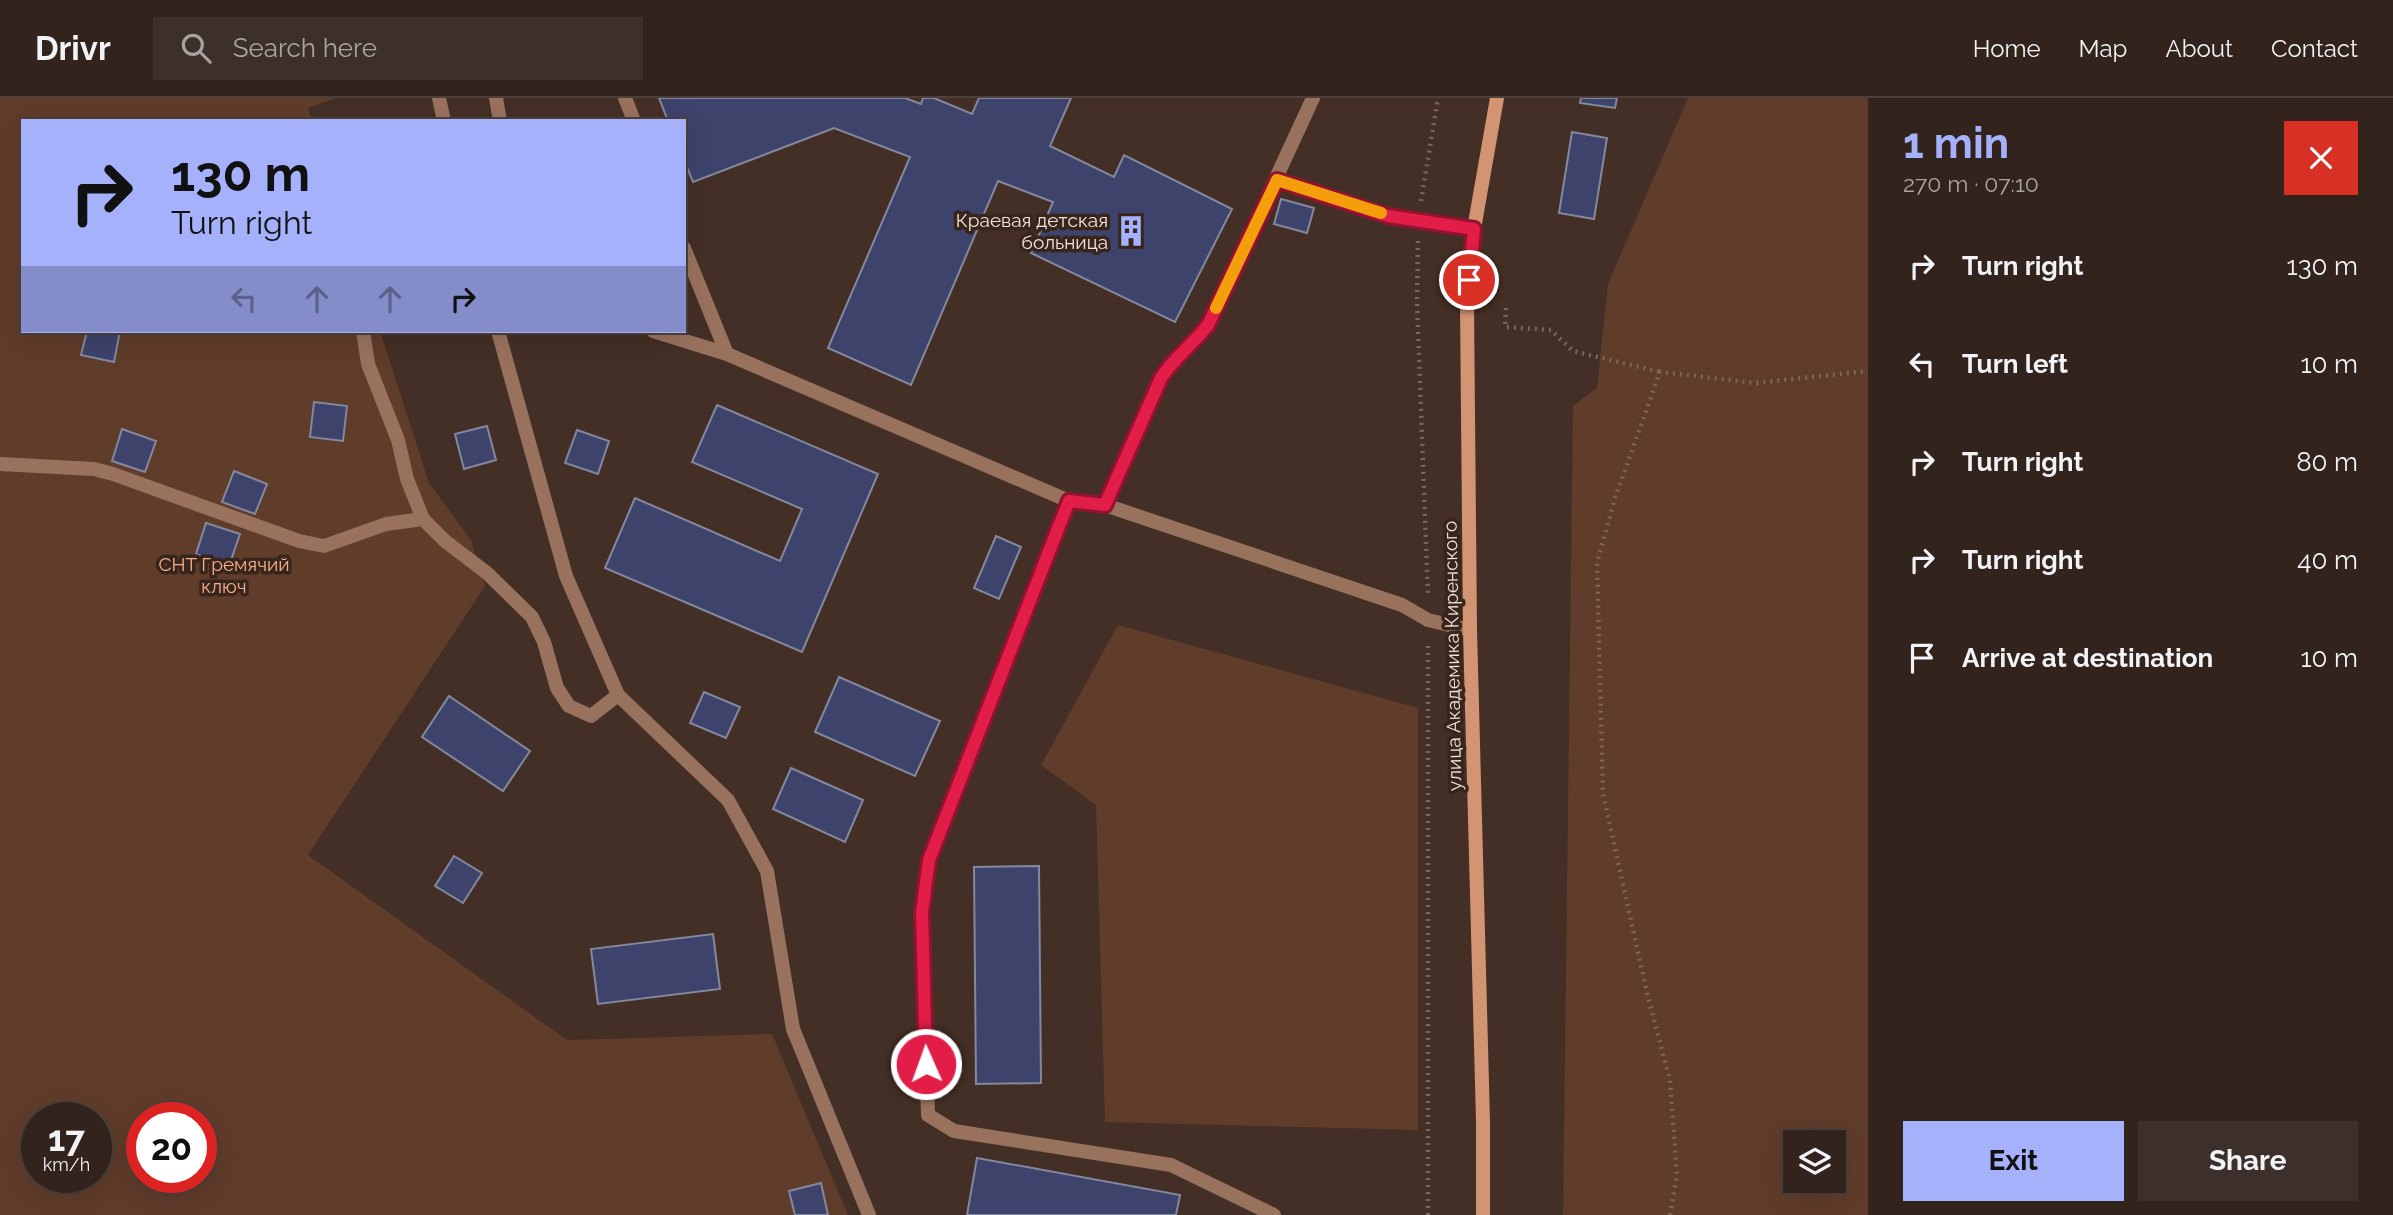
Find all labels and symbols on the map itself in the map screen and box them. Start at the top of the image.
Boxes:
place label: Краевая детская больница [956,209,1108,253]
building icon: Краевая детская больница [1114,214,1148,248]
pin [1439,250,1499,310]
street label: улица Академика Киренского [1439,521,1465,791]
park label: СНТ Гремячий ключ [158,553,290,597]
position arrow [889,1027,963,1101]
speed limit sign: 20 [126,1102,217,1193]

